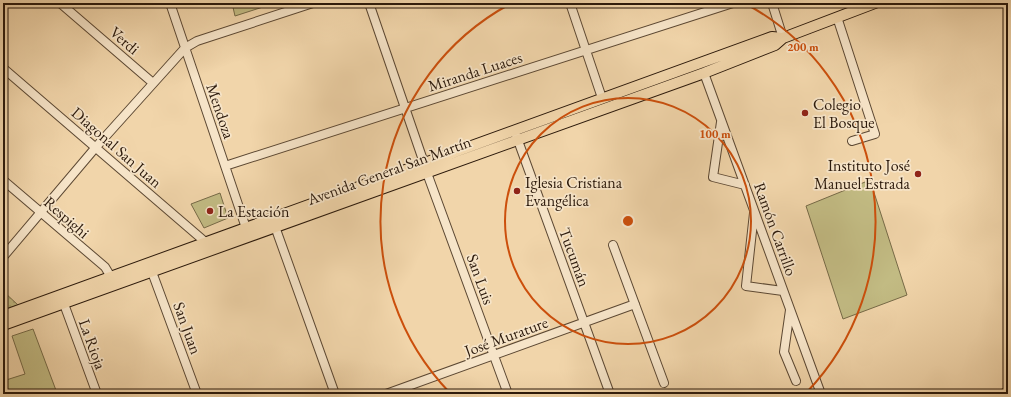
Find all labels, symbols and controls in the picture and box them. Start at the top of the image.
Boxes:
street label: Verdi [105,22,144,59]
text: 200 m [787,39,819,55]
street label: Miranda Luaces [425,46,525,97]
street label: Mendoza [201,81,240,142]
place label: Colegio El Bosque [813,94,875,133]
street label: Diagonal San Juan [67,102,167,193]
marker: Colegio El Bosque [800,108,810,118]
text: 100 m [699,126,731,142]
street label: Avenida General San Martín [303,131,475,210]
place label: Instituto José Manuel Estrada [814,155,911,194]
marker: Instituto José Manuel Estrada [913,169,923,179]
place label: Iglesia Cristiana Evangélica [525,172,623,211]
street label: Ramón Carrillo [749,180,802,279]
marker: Iglesia Cristiana Evangélica [512,186,522,196]
street label: Respighi [39,192,94,243]
place label: La Estación [218,201,290,222]
marker: La Estación [205,206,215,216]
centre of rings [621,214,635,228]
street label: Tucumán [554,225,595,290]
street label: San Luis [462,251,499,307]
street label: San Juan [168,299,207,358]
street label: José Murature [460,312,551,362]
street label: La Rioja [74,316,112,373]

